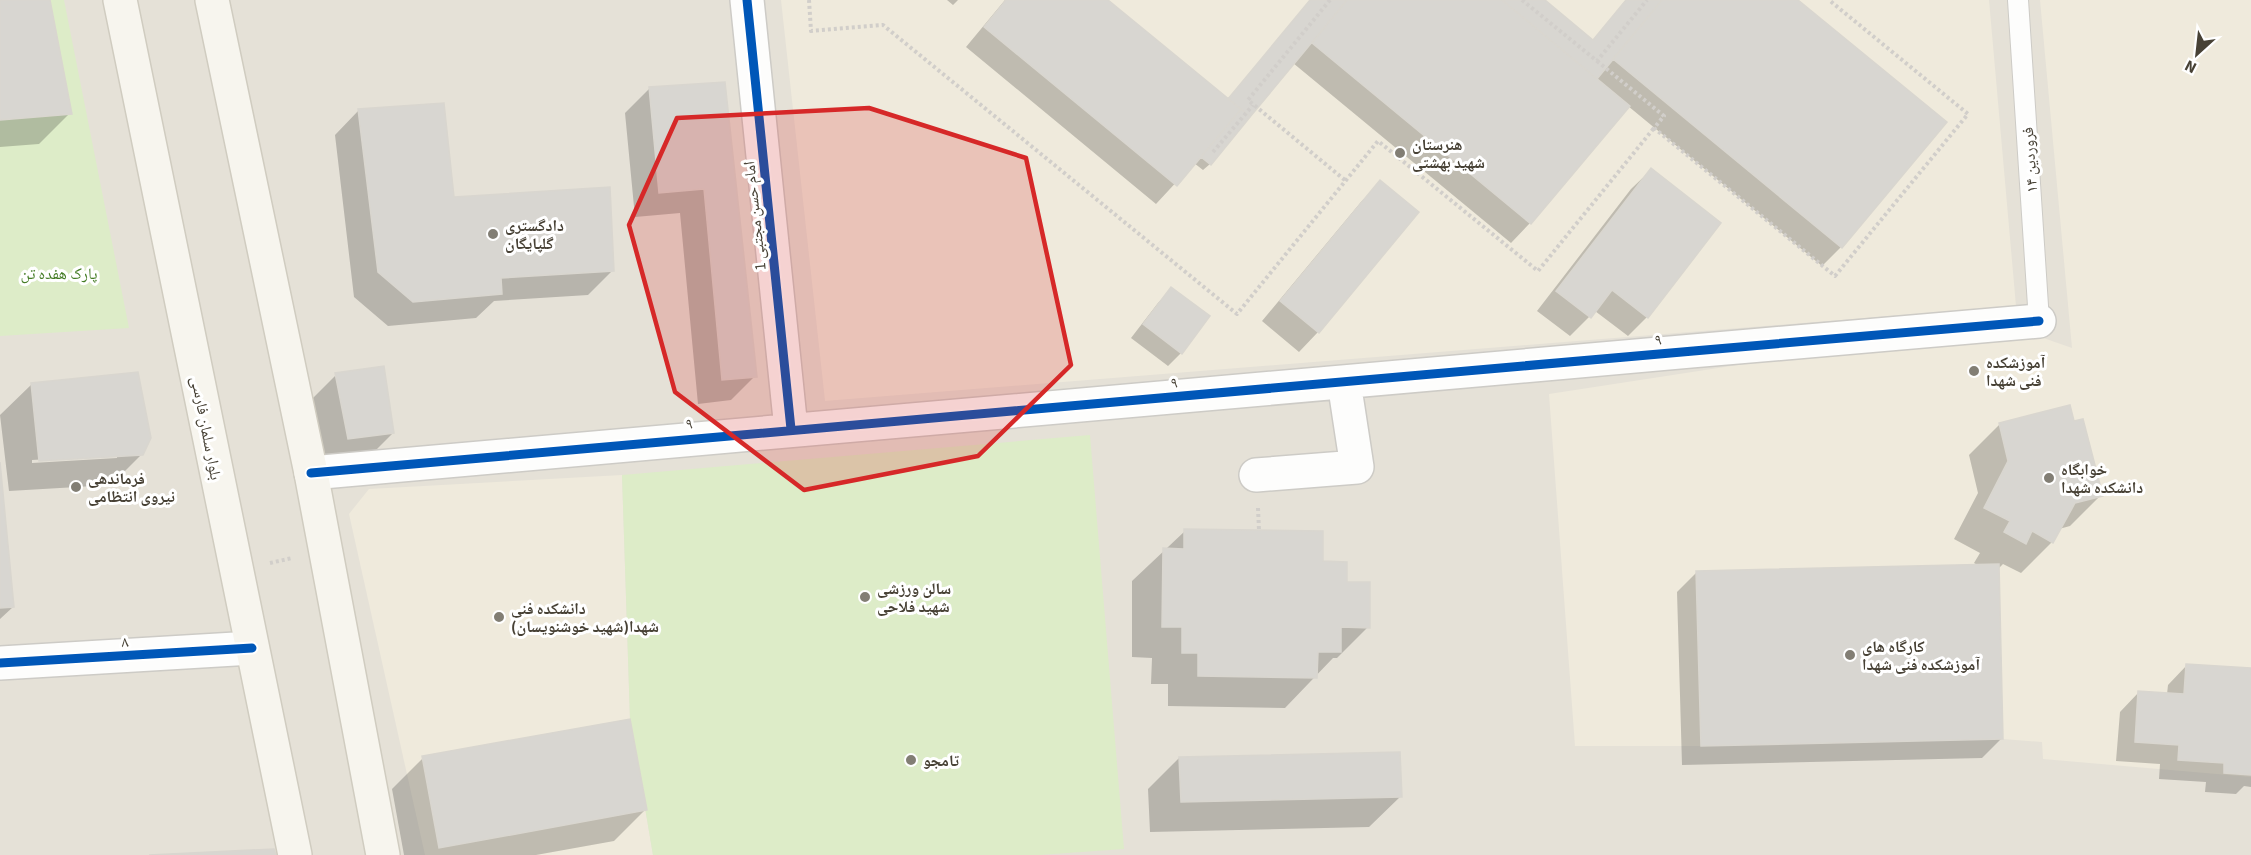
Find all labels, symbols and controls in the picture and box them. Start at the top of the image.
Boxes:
north arrow [2167,24,2227,84]
text: N [2181,54,2200,79]
street label: فروردین ۱۴ [2017,126,2043,194]
place label: هنرستان شهید بهشتی [1412,134,1485,174]
marker: هنرستان شهید بهشتی [1393,146,1407,160]
street label: امام حسن مجتبی 1 [738,160,772,272]
place label: دادگستری گلپایگان [505,215,564,255]
marker: دادگستری گلپایگان [486,227,500,241]
park label: پارک هفده تن [21,263,98,285]
street label: ۹ [1654,329,1663,351]
place label: آموزشکده فنی شهدا [1986,352,2046,392]
marker: آموزشکده فنی شهدا [1967,364,1981,378]
street label: ۹ [1170,372,1179,394]
street label: بلوار سلمان فارسی [185,374,227,482]
street label: ۹ [685,413,694,435]
place label: خوابگاه دانشکده شهدا [2061,459,2143,499]
place label: فرماندهی نیروی انتظامی [88,468,175,508]
marker: خوابگاه دانشکده شهدا [2042,471,2056,485]
marker: فرماندهی نیروی انتظامی [69,480,83,494]
place label: سالن ورزشی شهید فلاحی [877,578,951,618]
marker: سالن ورزشی شهید فلاحی [858,590,872,604]
place label: دانشکده فنی شهدا(شهید خوشنویسان) [511,598,659,638]
marker: دانشکده فنی شهدا(شهید خوشنویسان) [492,610,506,624]
street label: ۸ [121,631,129,653]
place label: کارگاه های آموزشکده فنی شهدا [1862,636,1981,676]
marker: کارگاه های آموزشکده فنی شهدا [1843,648,1857,662]
place label: تامجو [923,750,960,772]
marker: تامجو [904,753,918,767]

